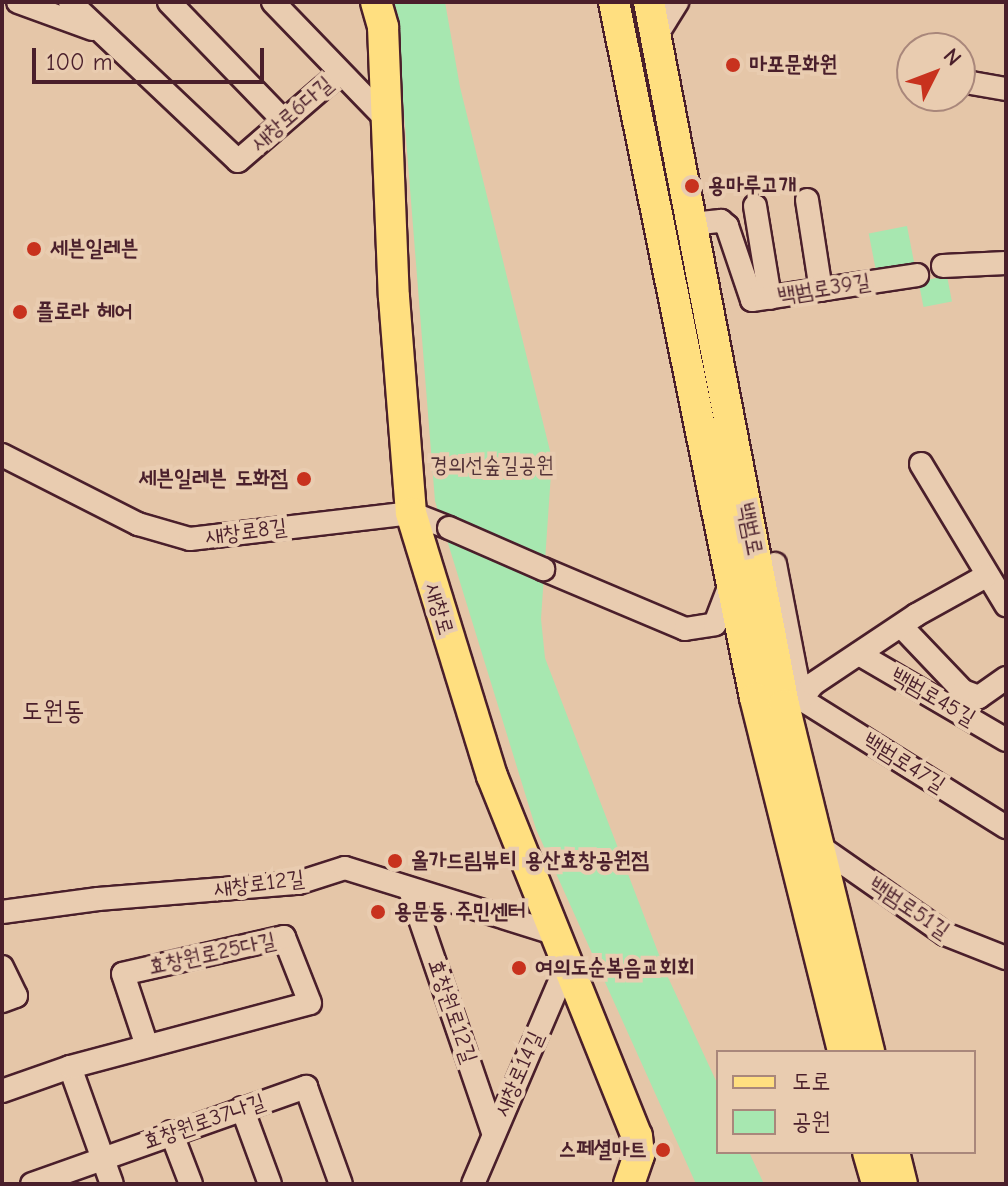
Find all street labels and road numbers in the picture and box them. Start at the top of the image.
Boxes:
street label: 새창로6다길 [245,71,339,157]
street label: 백범로39길 [776,269,872,309]
street label: 백범로 [732,500,768,558]
street label: 새창로8길 [204,514,288,550]
street label: 새창로 [419,580,459,638]
street label: 백범로45길 [886,662,980,732]
street label: 백범로47길 [858,727,950,799]
street label: 새창로12길 [212,865,306,903]
street label: 백범로51길 [864,871,954,945]
street label: 효창원로25다길 [146,928,278,980]
street label: 효창원로12길 [422,955,482,1067]
street label: 새창로14길 [489,1027,549,1121]
street label: 효창원로37나길 [139,1089,269,1155]

